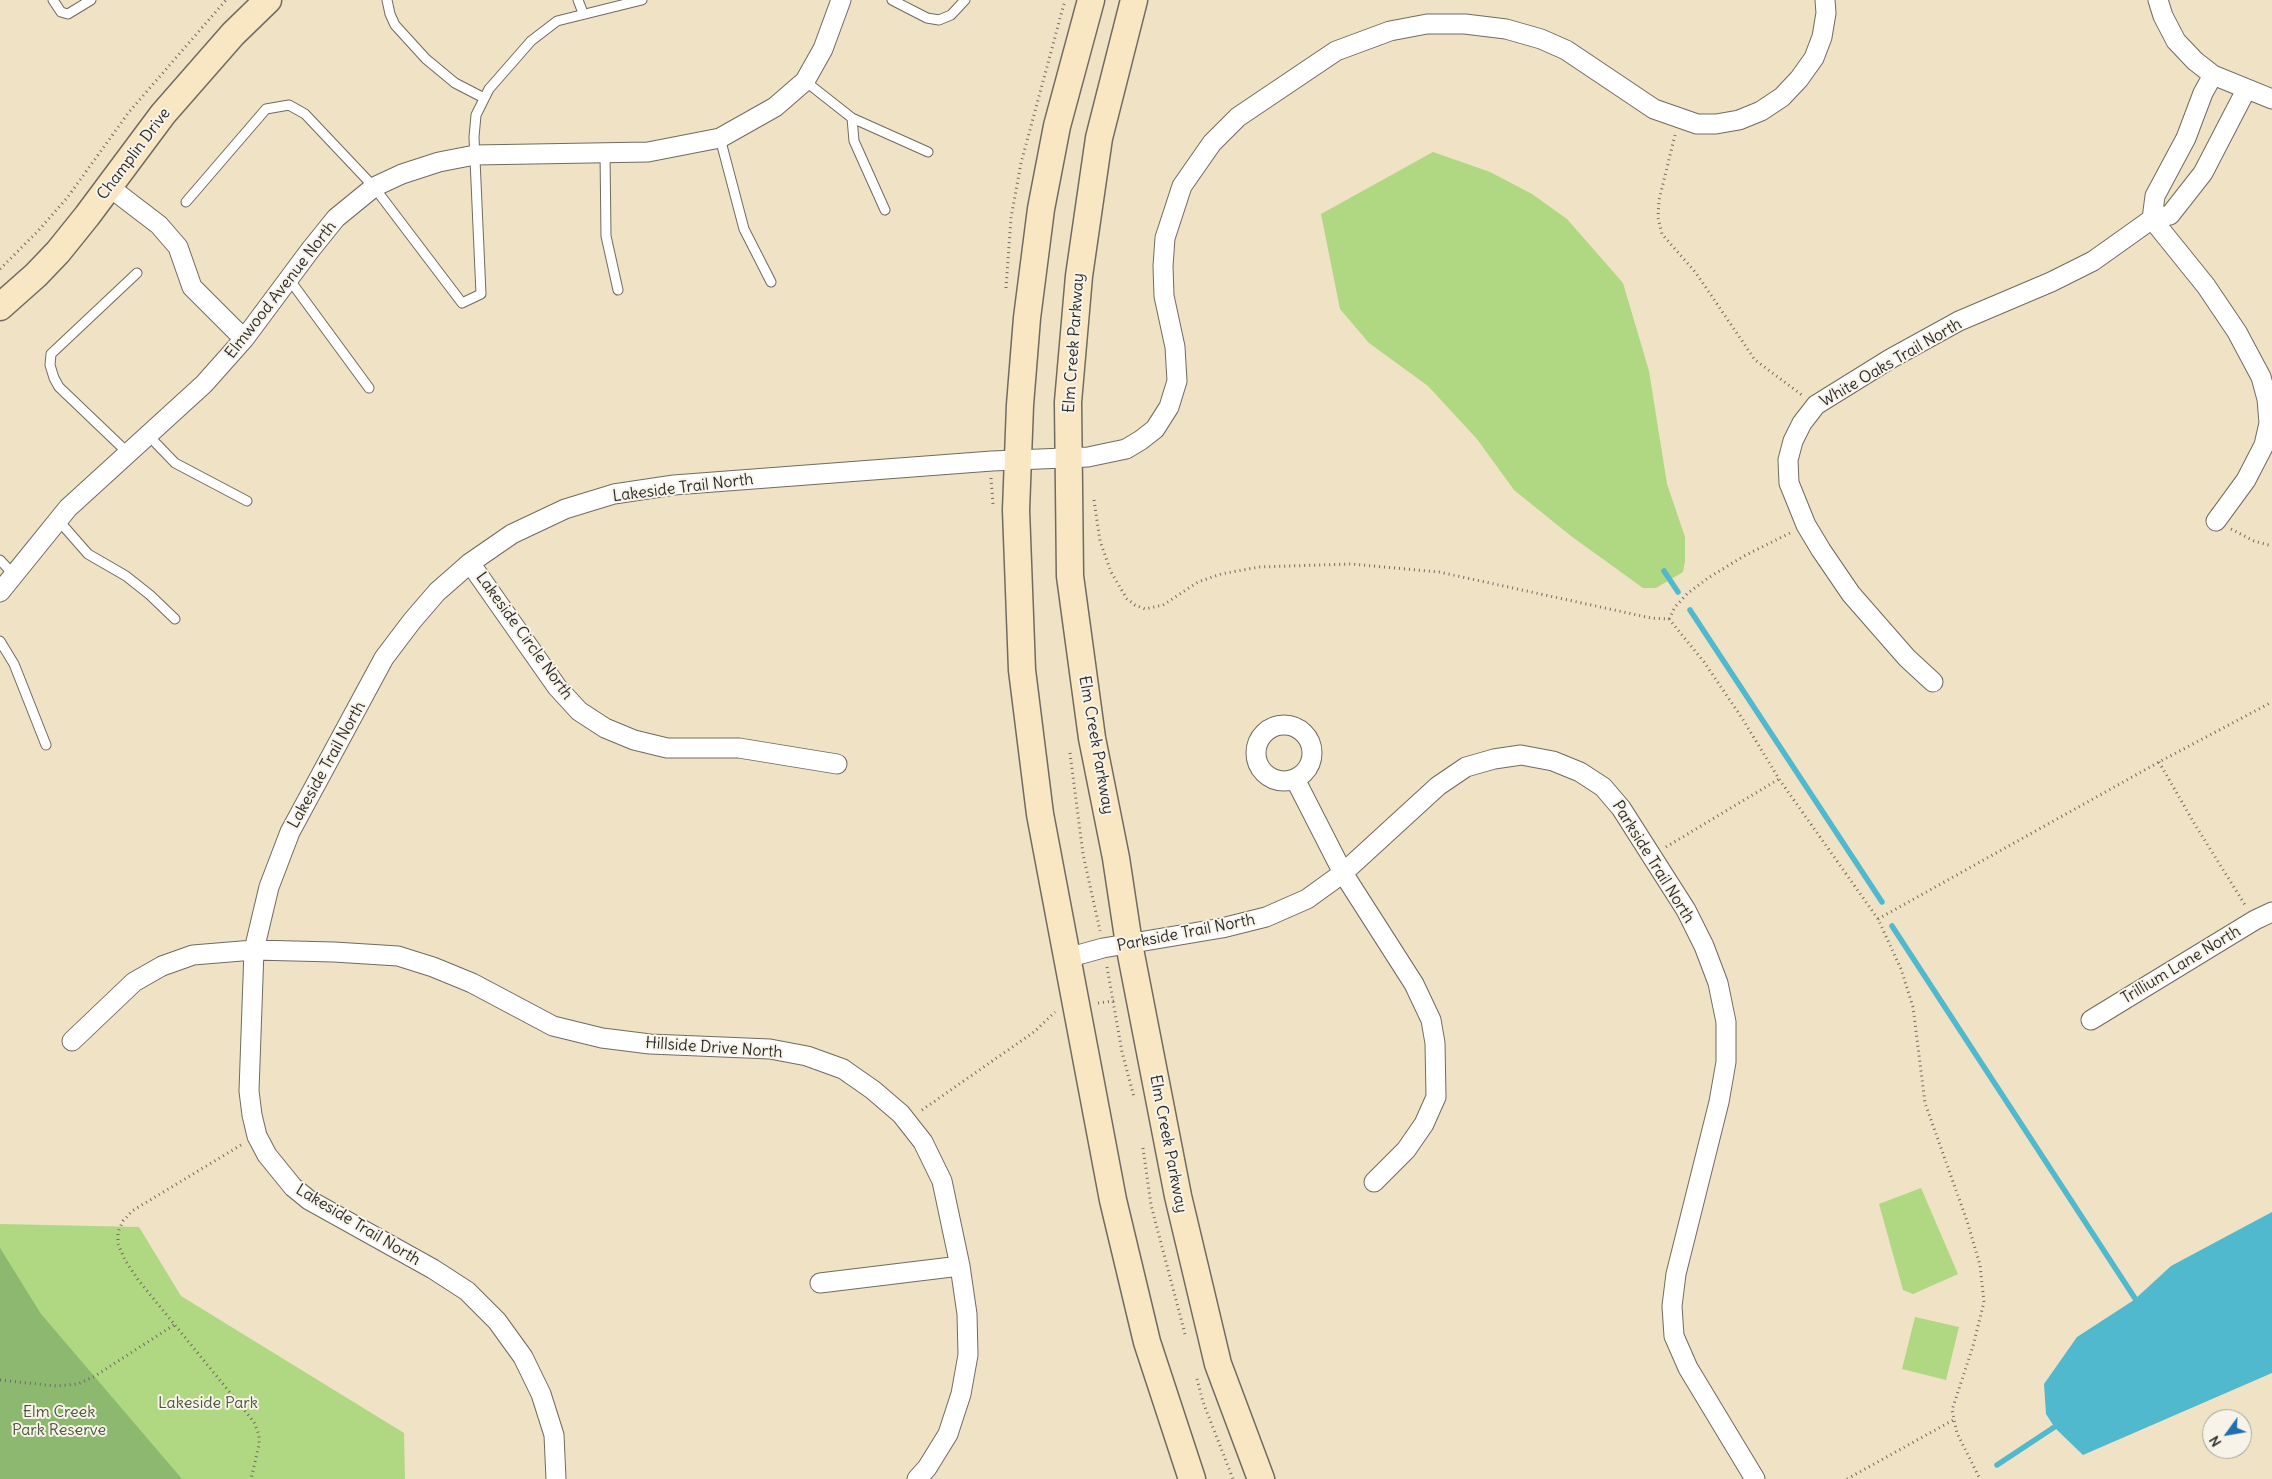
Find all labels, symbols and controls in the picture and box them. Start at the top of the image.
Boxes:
street label: Champlin Drive [93,104,175,204]
street label: Elmwood Avenue North [221,217,341,363]
street label: Elm Creek Parkway [1060,272,1088,414]
street label: White Oaks Trail North [1817,315,1965,411]
street label: Lakeside Trail North [611,470,755,506]
street label: Lakeside Circle North [471,569,577,703]
street label: Elm Creek Parkway [1074,674,1118,816]
street label: Lakeside Trail North [284,698,370,832]
street label: Parkside Trail North [1608,797,1698,927]
street label: Parkside Trail North [1115,910,1257,956]
street label: Trillium Lane North [2118,922,2244,1008]
street label: Hillside Drive North [645,1034,783,1062]
street label: Elm Creek Parkway [1145,1073,1191,1215]
street label: Lakeside Trail North [292,1180,424,1270]
park label: Lakeside Park [158,1393,258,1413]
park label: Elm Creek Park Reserve [12,1402,106,1440]
north arrow [2202,1409,2252,1459]
text: N [2205,1433,2225,1450]

